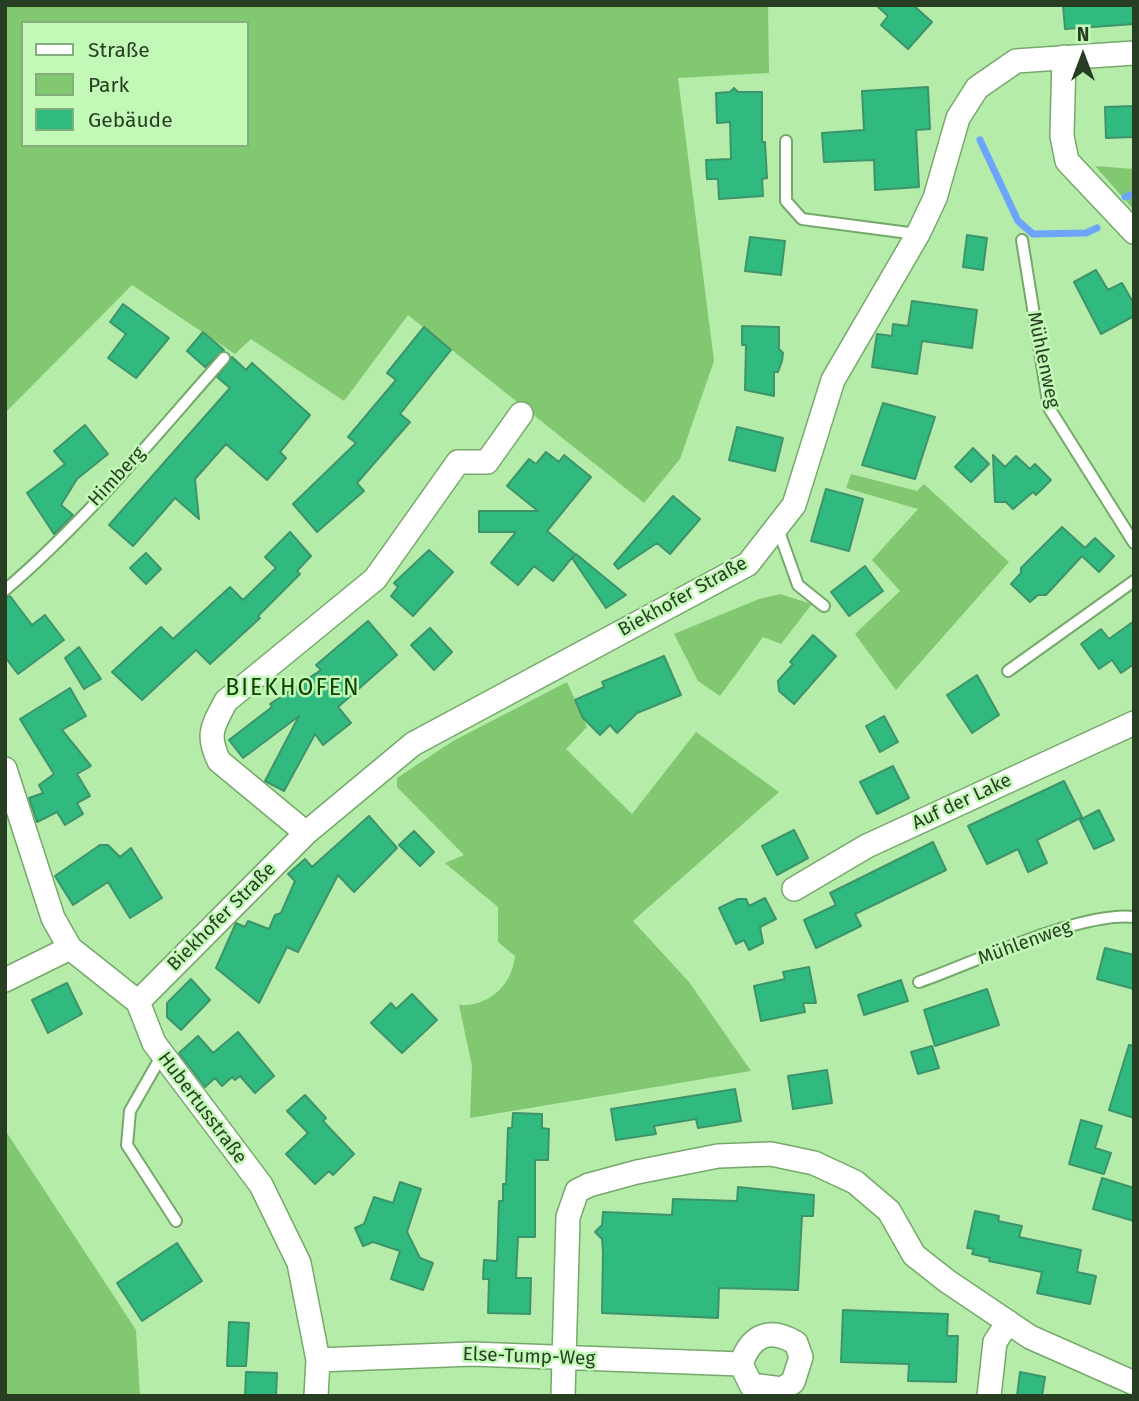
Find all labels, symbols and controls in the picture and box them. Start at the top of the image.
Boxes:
legend [21,21,248,147]
north arrow [1048,21,1118,91]
text: N [1077,23,1089,46]
text: Straße [88,37,150,63]
text: Park [88,72,129,98]
text: Gebäude [88,107,173,133]
street label: Mühlenweg [1022,310,1064,410]
street label: Himberg [84,442,150,512]
street label: Biekhofer Straße [615,552,751,642]
district label: BIEKHOFEN [226,675,360,703]
street label: Auf der Lake [909,769,1015,835]
street label: Biekhofer Straße [163,858,281,976]
street label: Mühlenweg [975,916,1075,970]
street label: Hubertusstraße [153,1048,251,1168]
street label: Else-Tump-Weg [462,1343,596,1371]

